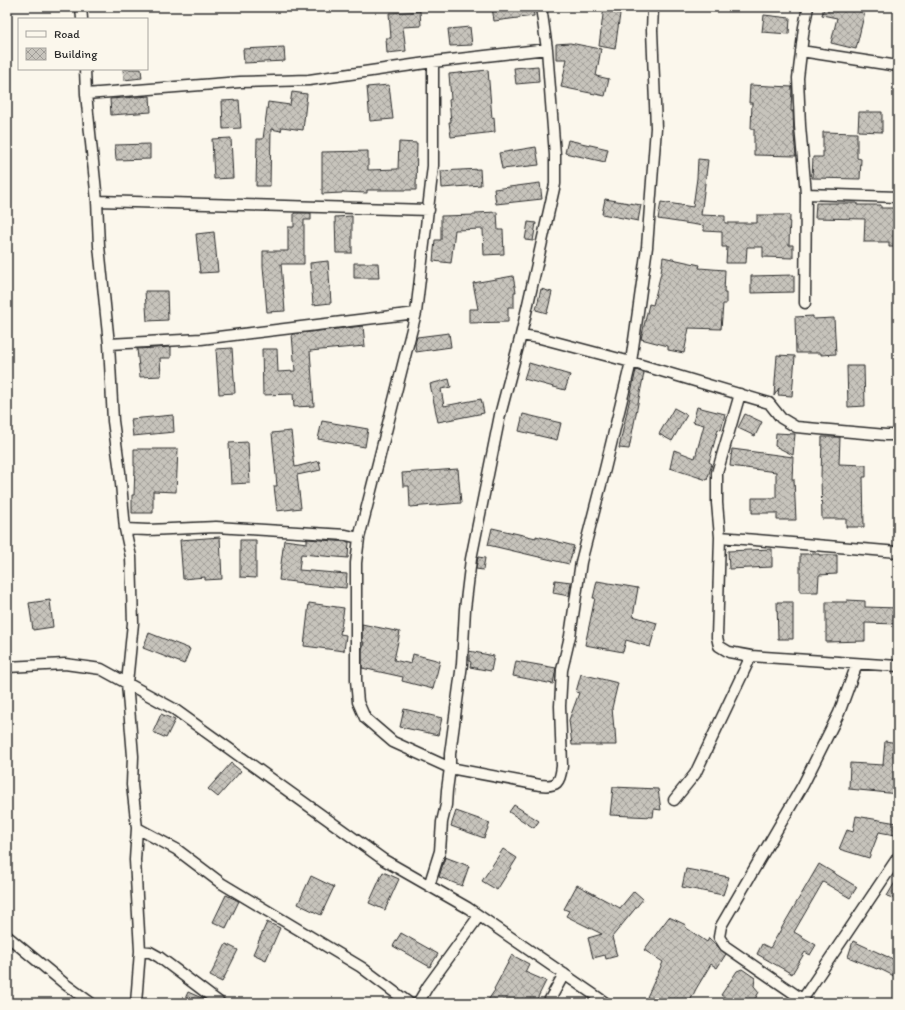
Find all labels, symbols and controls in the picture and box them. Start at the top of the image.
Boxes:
legend [18,18,148,70]
text: Road [54,27,80,41]
text: Building [54,47,98,61]

